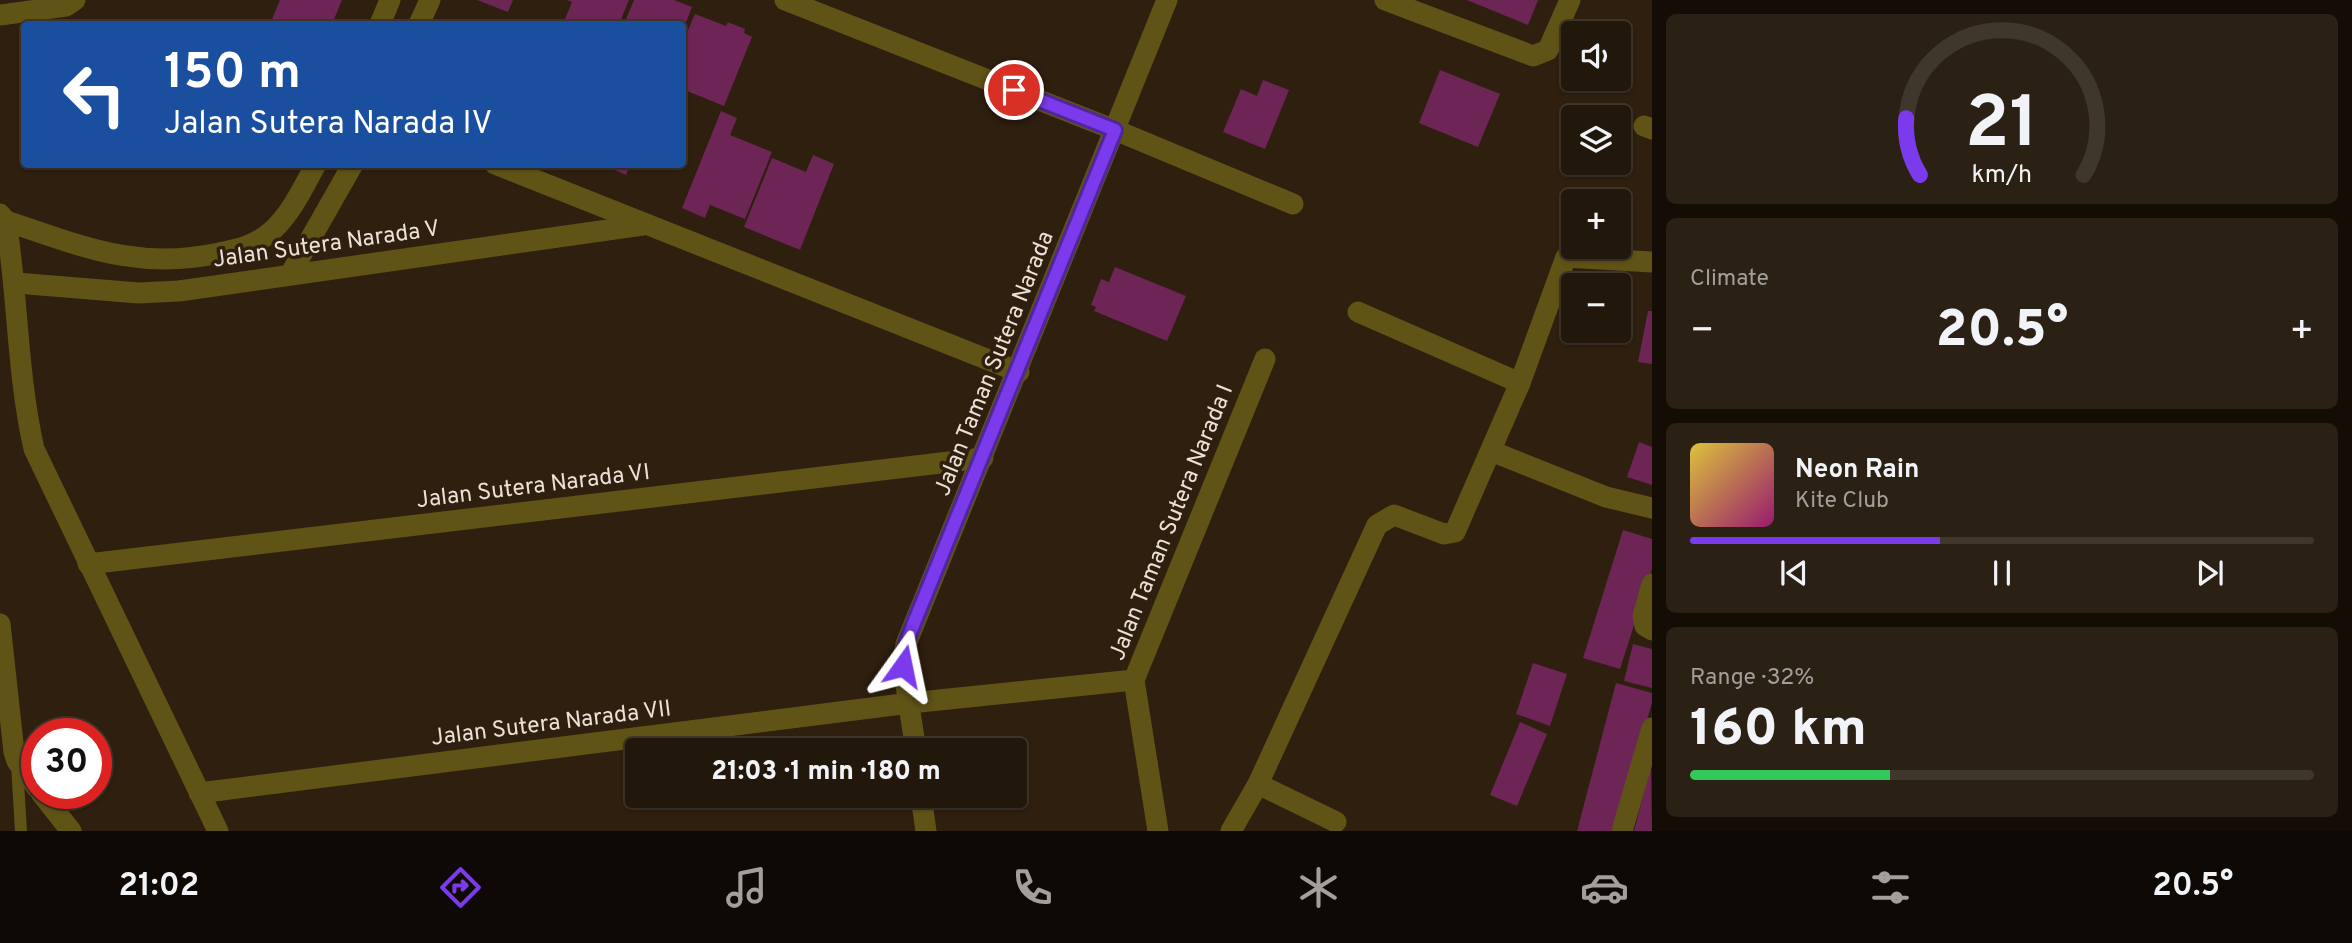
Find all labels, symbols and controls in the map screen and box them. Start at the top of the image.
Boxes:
map controls [1561,21,1631,343]
button: sound [1561,21,1631,91]
text: 150 m [164,44,301,106]
icon: left [49,49,140,140]
pin [984,60,1044,120]
icon: arrive [995,71,1033,109]
text: 21 [1965,82,2039,174]
text: Jalan Sutera Narada IV [164,105,492,145]
button: layers [1561,105,1631,175]
text: km/h [1972,160,2032,192]
button: + [1561,189,1631,259]
street label: Jalan Sutera Narada V [211,215,442,276]
street label: Jalan Taman Sutera Narada [929,227,1062,501]
text: Climate [1690,265,1769,294]
button: − [1561,273,1631,343]
text: 20.5° [1936,299,2068,365]
text: − [1690,308,1715,357]
text: + [2289,308,2314,357]
street label: Jalan Taman Sutera Narada I [1104,381,1241,665]
text: Neon Rain [1795,454,1920,487]
street label: Jalan Sutera Narada VI [415,459,652,516]
text: Kite Club [1795,487,1889,516]
icon: previous [1775,554,1813,592]
icon: pause [1983,554,2021,592]
icon: next [2191,554,2229,592]
position arrow [866,629,940,703]
text: Range · 32% [1690,664,1814,693]
street label: Jalan Sutera Narada VII [430,695,673,754]
text: 160 km [1690,698,1867,764]
speed limit sign: 30 [21,718,112,809]
text: 21:03 · 1 min · 180 m [711,756,941,789]
icon: directions [436,863,485,912]
icon: music [722,863,771,912]
icon: phone [1008,863,1057,912]
icon: climate [1294,863,1343,912]
icon: car [1580,863,1629,912]
icon: filters [1866,863,1915,912]
text: 21:02 [118,867,199,907]
text: 20.5° [2152,867,2233,907]

